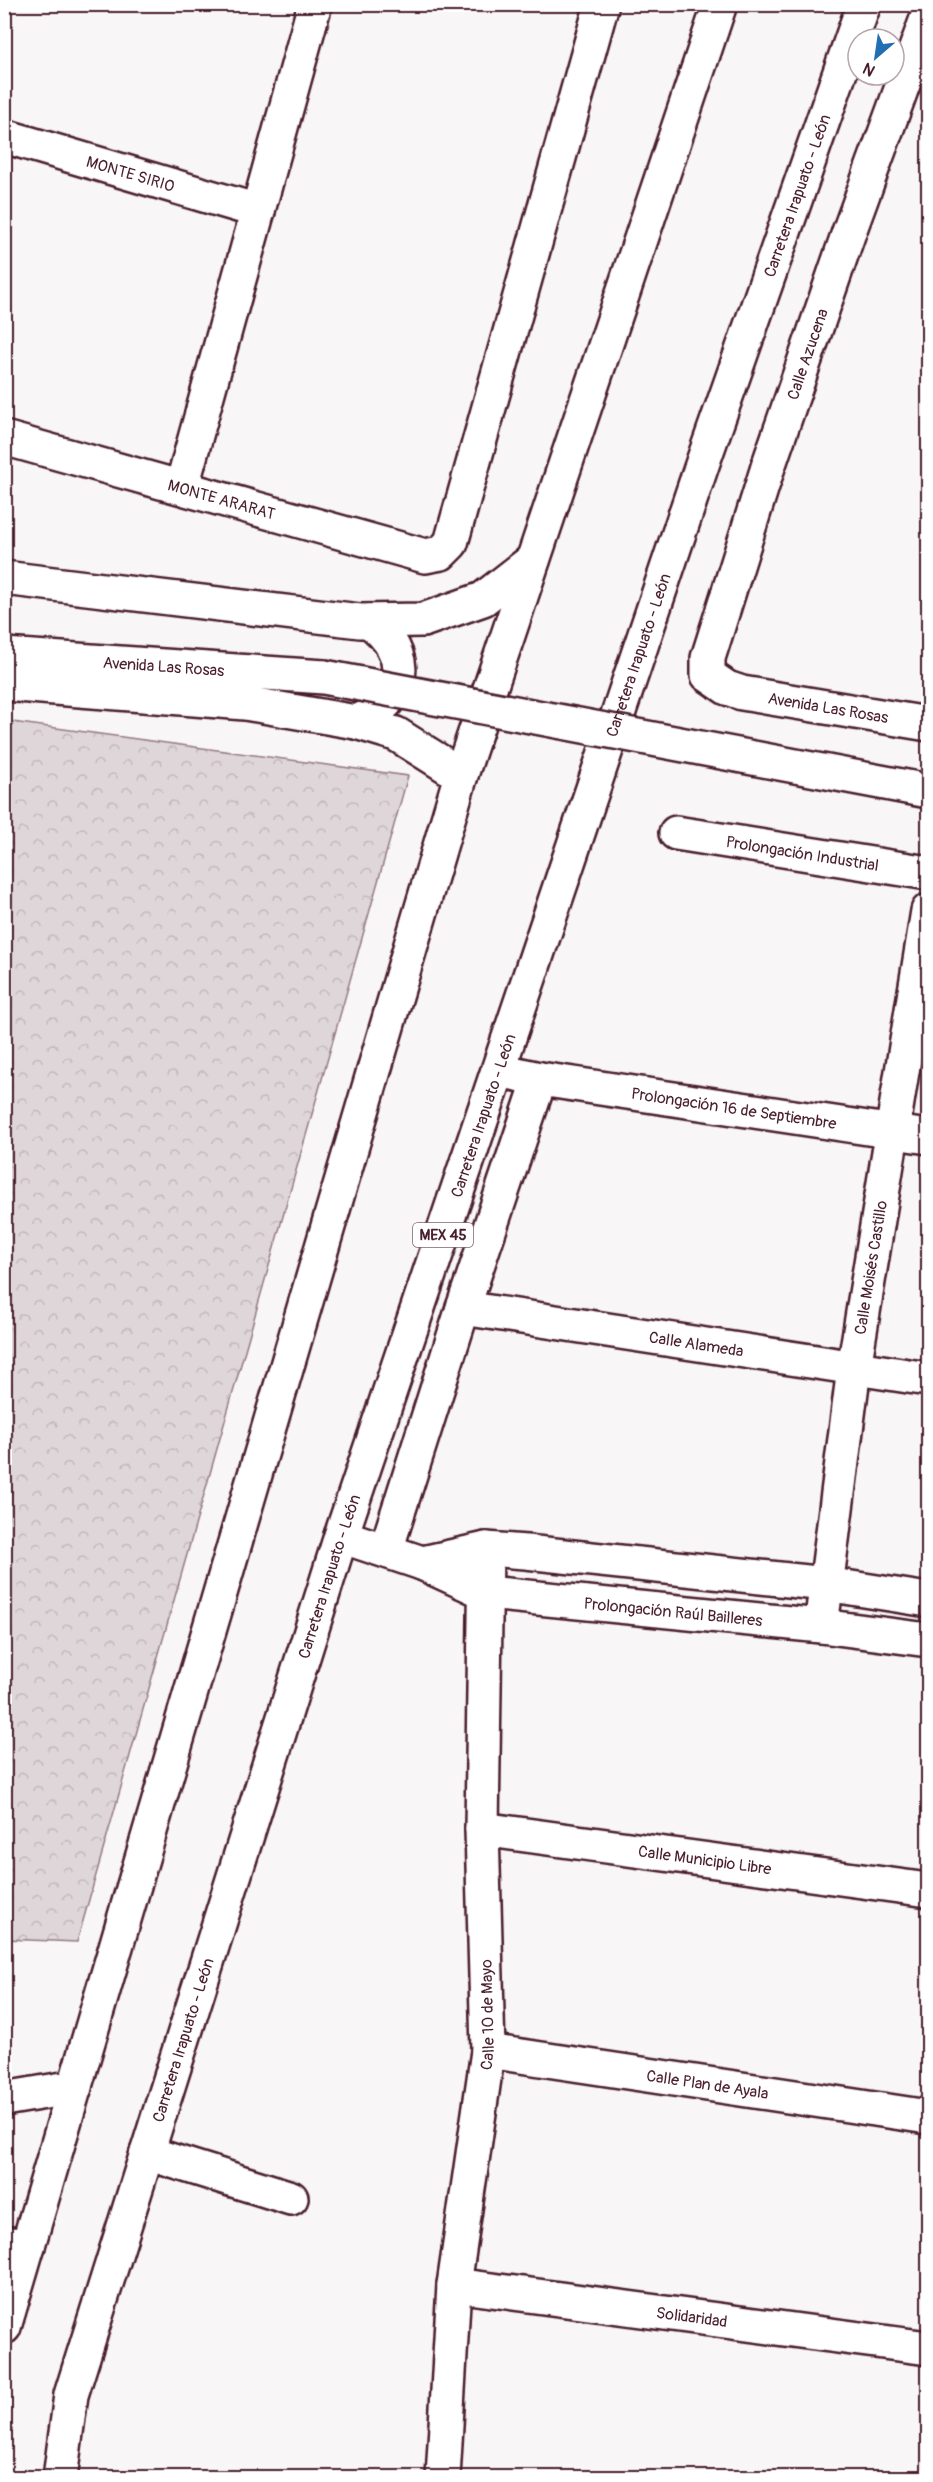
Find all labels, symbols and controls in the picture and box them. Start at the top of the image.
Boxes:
north arrow [846,27,906,87]
text: N [859,58,879,81]
street label: Carretera Irapuato - León [760,112,835,280]
street label: MONTE SIRIO [84,152,177,197]
street label: Calle Azucena [783,306,833,403]
street label: MONTE ARARAT [165,475,277,525]
street label: Carretera Irapuato - León [602,571,676,740]
street label: Avenida Las Rosas [102,653,225,681]
street label: Avenida Las Rosas [766,688,890,728]
street label: Prolongación Industrial [724,832,880,876]
street label: Carretera Irapuato - León [447,1031,521,1200]
street label: Prolongación 16 de Septiembre [630,1084,838,1134]
street label: Calle Moisés Castillo [851,1199,892,1336]
road number: MEX 45 [413,1223,473,1247]
street label: Calle Alameda [647,1328,745,1362]
street label: Carretera Irapuato - León [294,1492,365,1661]
street label: Prolongación Raúl Bailleres [583,1594,763,1631]
street label: Calle Municipio Libre [637,1841,773,1880]
street label: Carretera Irapuato - León [148,1955,219,2125]
street label: Calle 10 de Mayo [476,1959,499,2072]
street label: Calle Plan de Ayala [645,2066,770,2104]
street label: Solidaridad [655,2303,729,2332]

